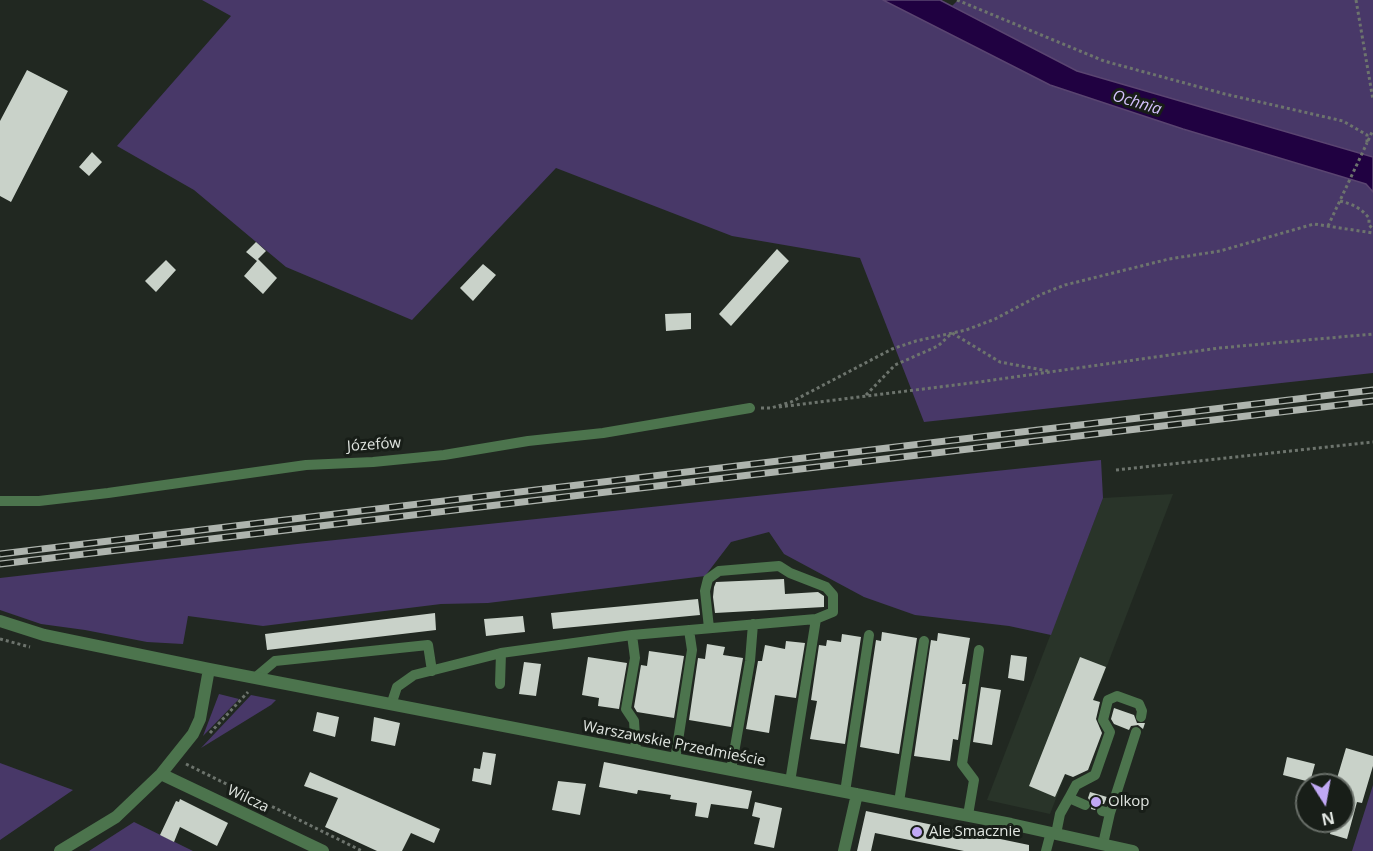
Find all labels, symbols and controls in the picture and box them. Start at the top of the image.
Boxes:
water label: Ochnia [1110,86,1164,120]
street label: Józefów [346,434,402,456]
street label: Warszawskie Przedmieście [581,717,767,771]
north arrow [1295,773,1355,833]
street label: Wilcza [224,782,272,816]
place label: Olkop [1108,793,1150,811]
marker: Olkop [1089,795,1103,809]
text: N [1320,807,1337,831]
place label: Ale Smacznie [929,823,1021,841]
marker: Ale Smacznie [910,825,924,839]

